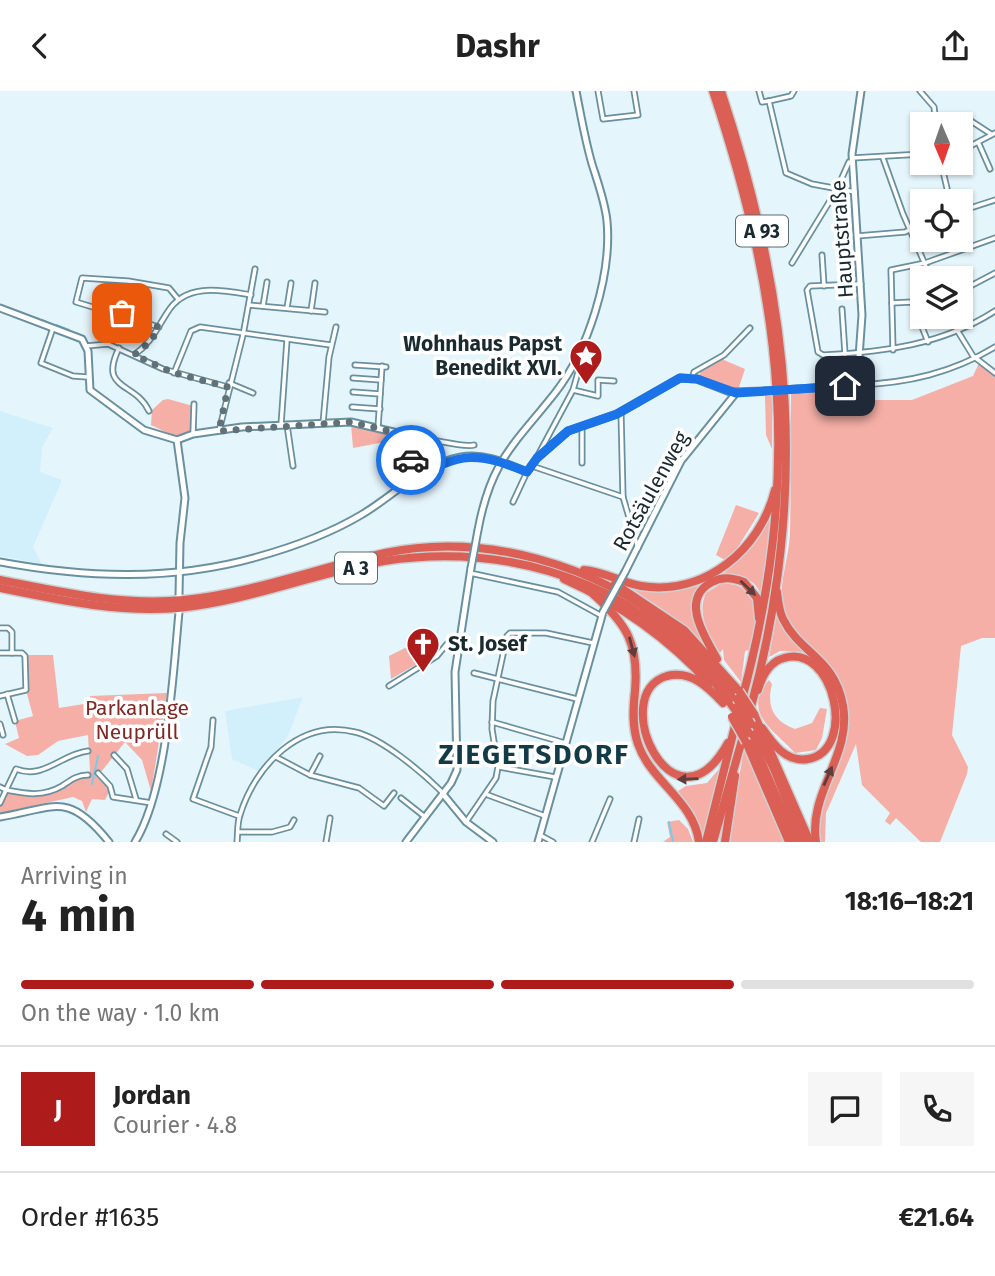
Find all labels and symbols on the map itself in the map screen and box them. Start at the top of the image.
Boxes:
north arrow [910,112,973,175]
street label: Hauptstraße [825,179,859,299]
road number: A 93 [736,215,788,247]
pin [92,283,152,343]
place label: Wohnhaus Papst Benedikt XVI. [403,331,563,381]
place icon: Wohnhaus Papst Benedikt XVI. [567,337,605,386]
pin [815,356,875,416]
courier [376,425,446,495]
street label: Rotsäulenweg [607,427,695,555]
road number: A 3 [335,553,377,583]
one-way arrow [739,580,756,597]
church icon: St. Josef [404,625,442,674]
place label: St. Josef [448,631,529,657]
one-way arrow [627,637,638,659]
park label: Parkanlage Neuprüll [85,695,189,745]
district label: ZIEGETSDORF [438,738,630,771]
one-way arrow [822,766,834,786]
one-way arrow [677,774,699,785]

